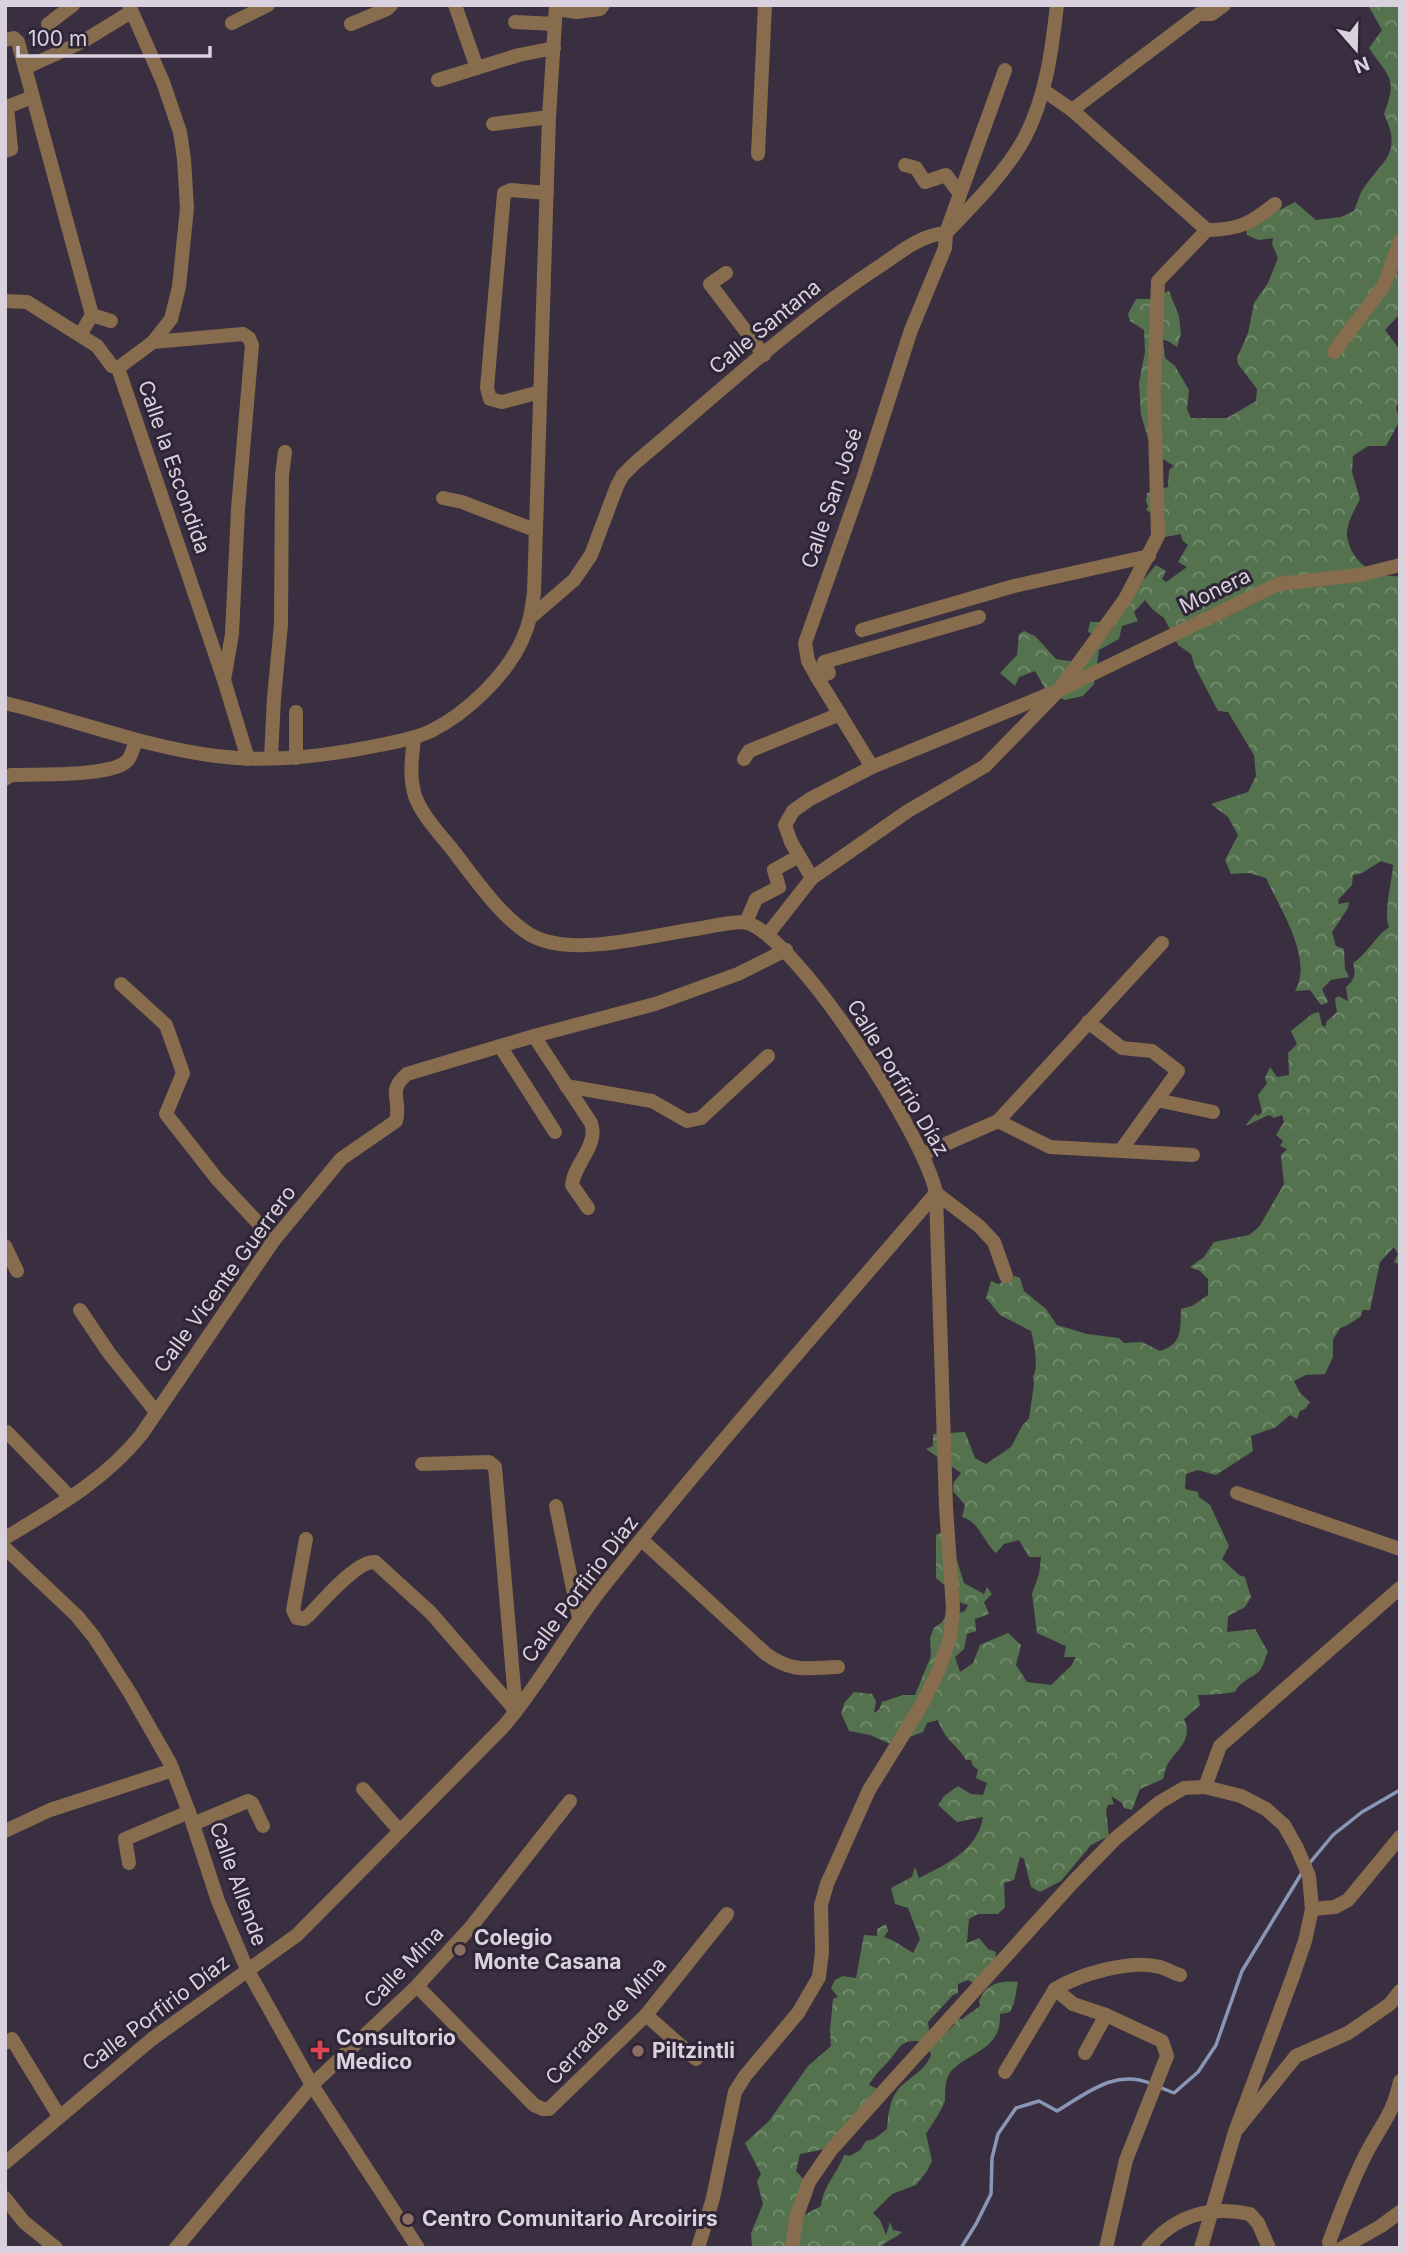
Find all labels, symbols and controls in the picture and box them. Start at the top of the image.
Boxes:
scale bar [18,14,210,58]
north arrow [1321,14,1391,84]
text: 100 m [28,26,87,51]
text: N [1351,51,1372,78]
street label: Calle Santana [704,274,825,379]
street label: Calle la Escondida [133,377,216,557]
street label: Calle San José [796,424,867,571]
street label: Monera [1175,563,1254,618]
street label: Calle Porfirio Díaz [842,995,955,1160]
street label: Calle Vicente Guerrero [148,1180,301,1377]
street label: Calle Porfirio Díaz [516,1510,643,1667]
street label: Calle Allende [205,1819,272,1949]
street label: Calle Mina [359,1921,449,2013]
place label: Colegio Monte Casana [474,1925,621,1974]
marker: Colegio Monte Casana [452,1942,468,1958]
street label: Calle Porfirio Díaz [77,1949,234,2076]
street label: Cerrada de Mina [540,1952,671,2090]
place label: Consultorio Medico [336,2025,456,2074]
place label: Piltzintli [652,2038,735,2063]
marker: Consultorio Medico [310,2040,330,2060]
marker: Piltzintli [630,2043,646,2059]
place label: Centro Comunitario Arcoirirs [422,2206,718,2231]
marker: Centro Comunitario Arcoirirs [400,2211,416,2227]

